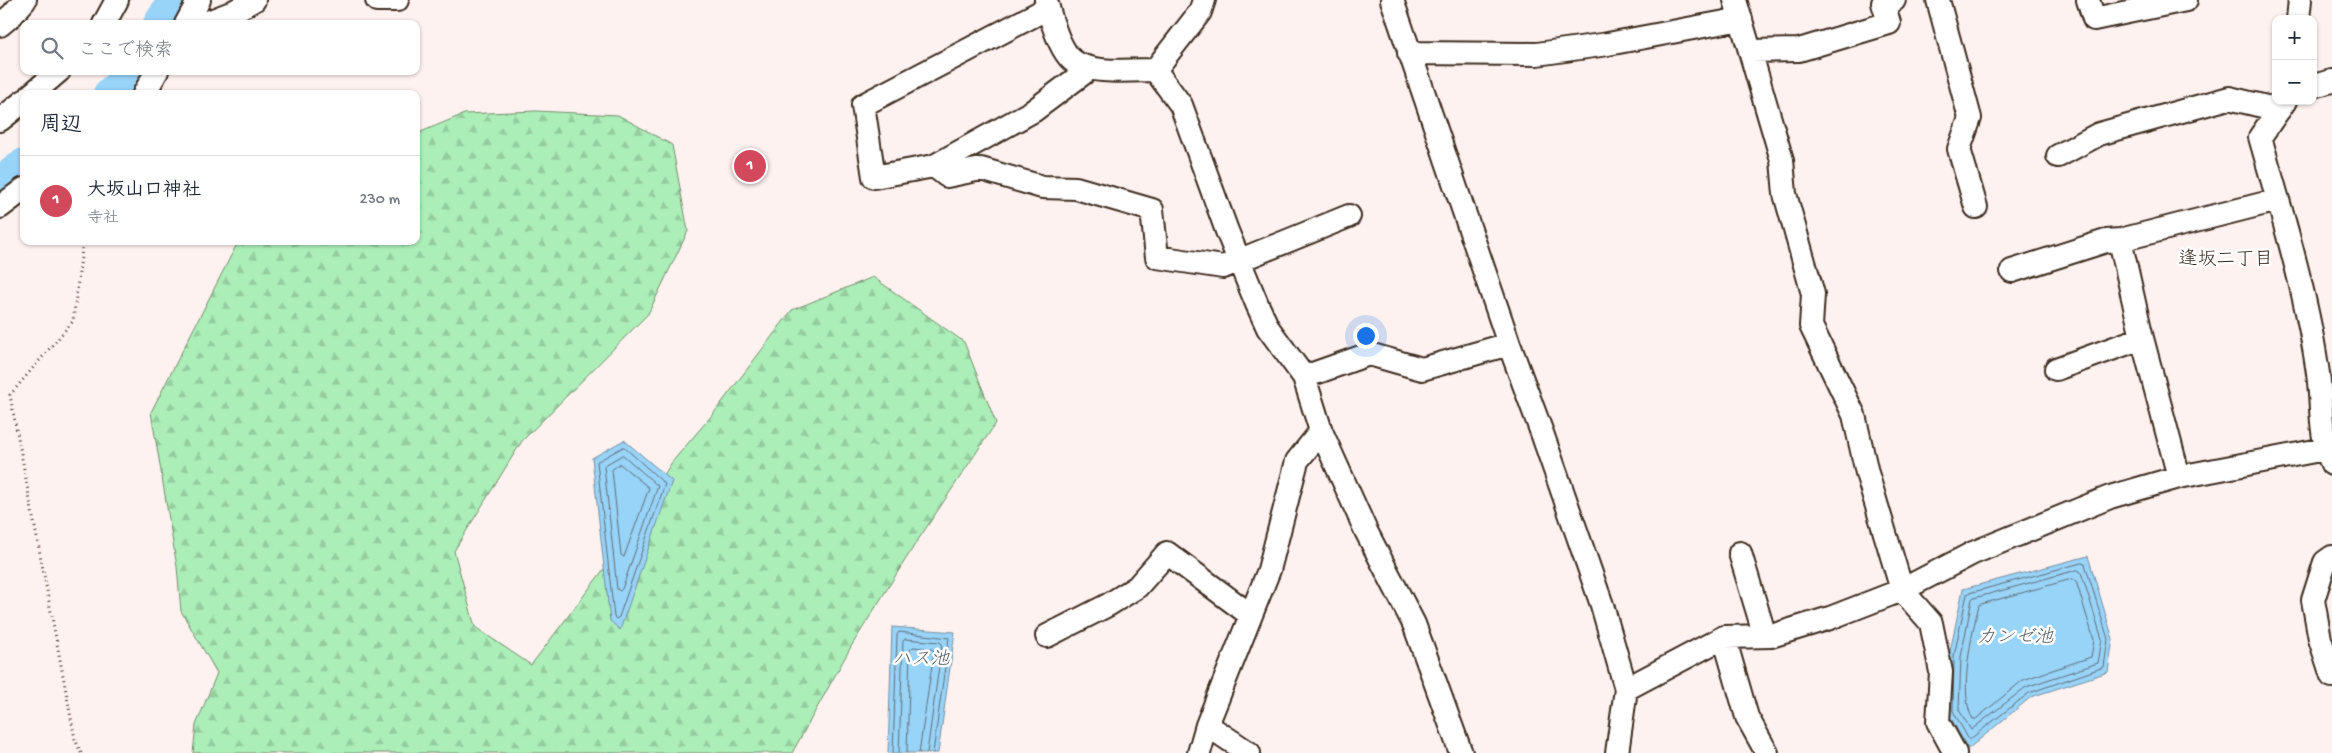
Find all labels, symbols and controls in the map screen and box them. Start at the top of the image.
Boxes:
map controls [2272,15,2317,105]
button: + [2272,15,2317,60]
search box [20,20,420,75]
icon: search [38,34,66,62]
text: ここで検索 [78,40,173,63]
button: − [2272,60,2317,105]
text: 周辺 [40,114,82,139]
pin: 1 [734,147,766,185]
text: 大坂山口神社 [87,180,201,203]
text: 1 [53,191,59,210]
text: 230 m [360,191,400,210]
text: 寺社 [87,210,119,229]
district label: 逢坂二丁目 [2178,248,2274,272]
your location [1353,323,1379,349]
water label: カンゼ池 [1977,627,2054,650]
water label: ハス池 [892,649,950,672]

